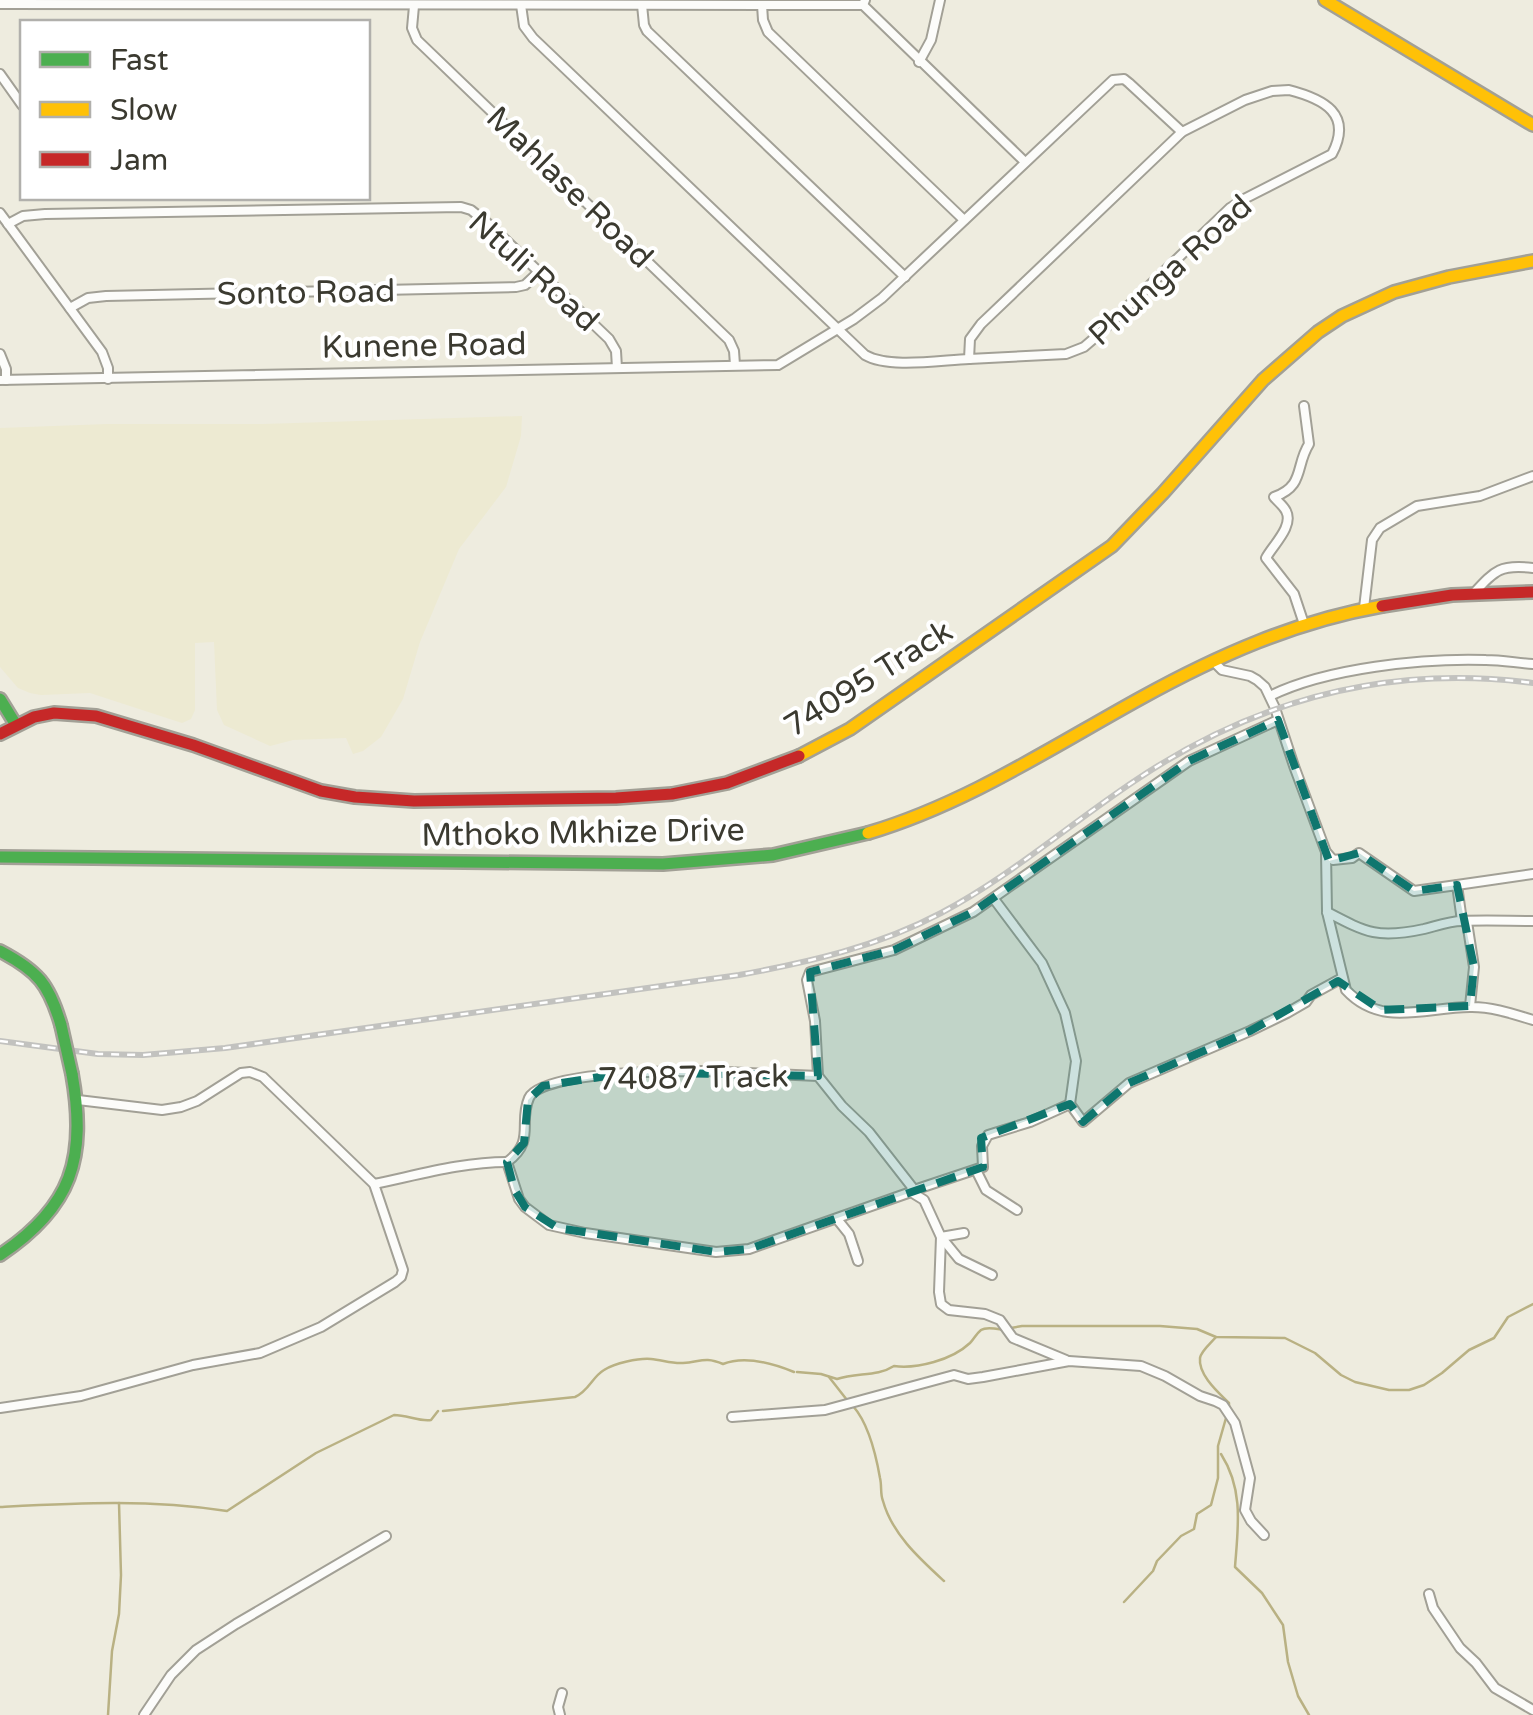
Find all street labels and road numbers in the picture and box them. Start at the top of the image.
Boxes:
street label: Mahlase Road [478,99,660,277]
street label: Phunga Road [1081,188,1260,354]
street label: Ntuli Road [461,204,606,340]
street label: Sonto Road [216,272,396,314]
street label: Kunene Road [321,325,527,367]
street label: 74095 Track [777,612,960,746]
street label: Mthoko Mkhize Drive [421,811,745,855]
street label: 74087 Track [597,1057,789,1099]

